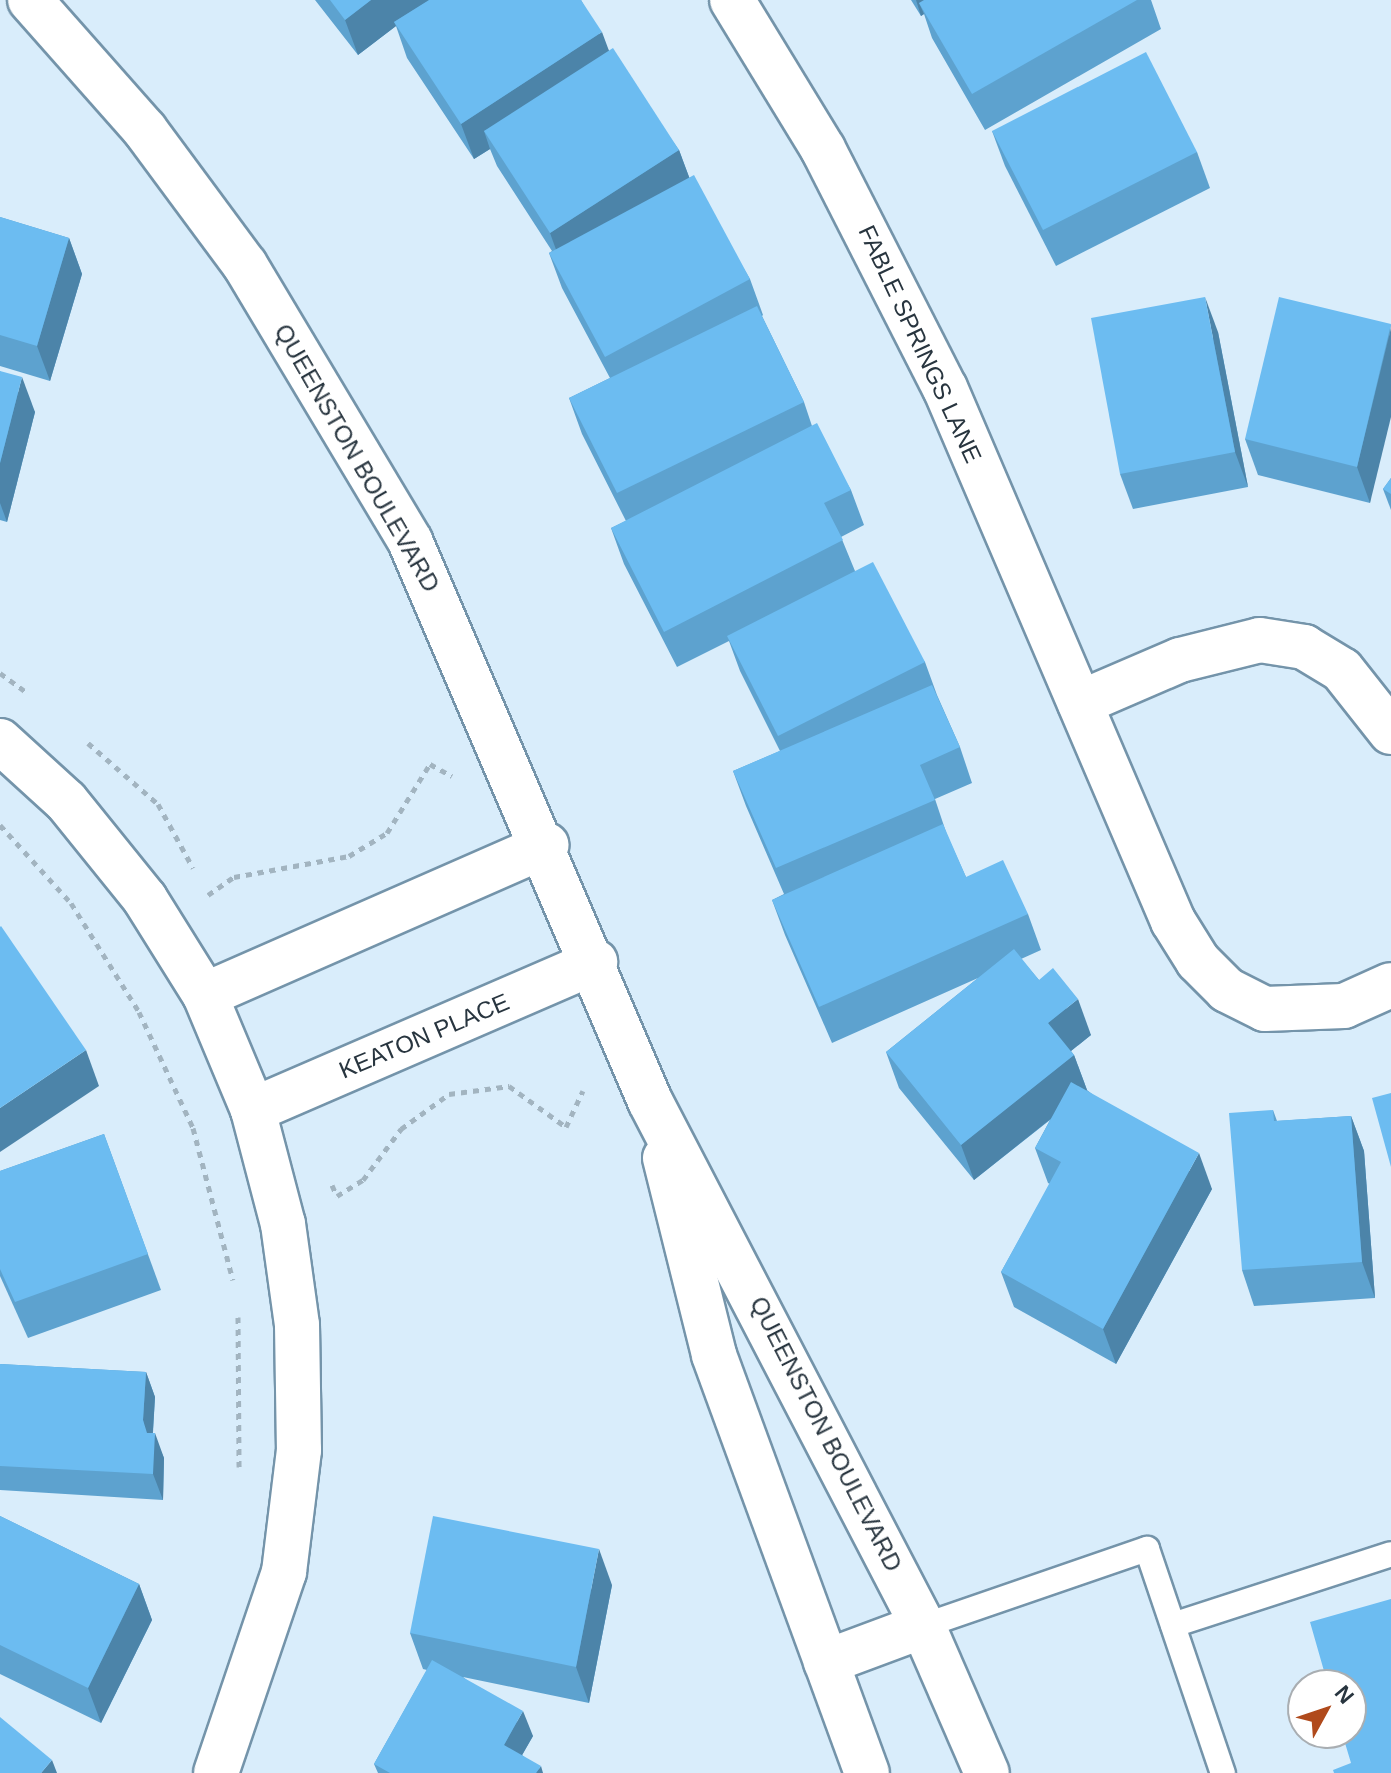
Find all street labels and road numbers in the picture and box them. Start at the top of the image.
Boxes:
street label: FABLE SPRINGS LANE [852,221,988,467]
street label: QUEENSTON BOULEVARD [268,319,446,597]
street label: KEATON PLACE [335,987,513,1085]
street label: QUEENSTON BOULEVARD [744,1292,908,1576]

